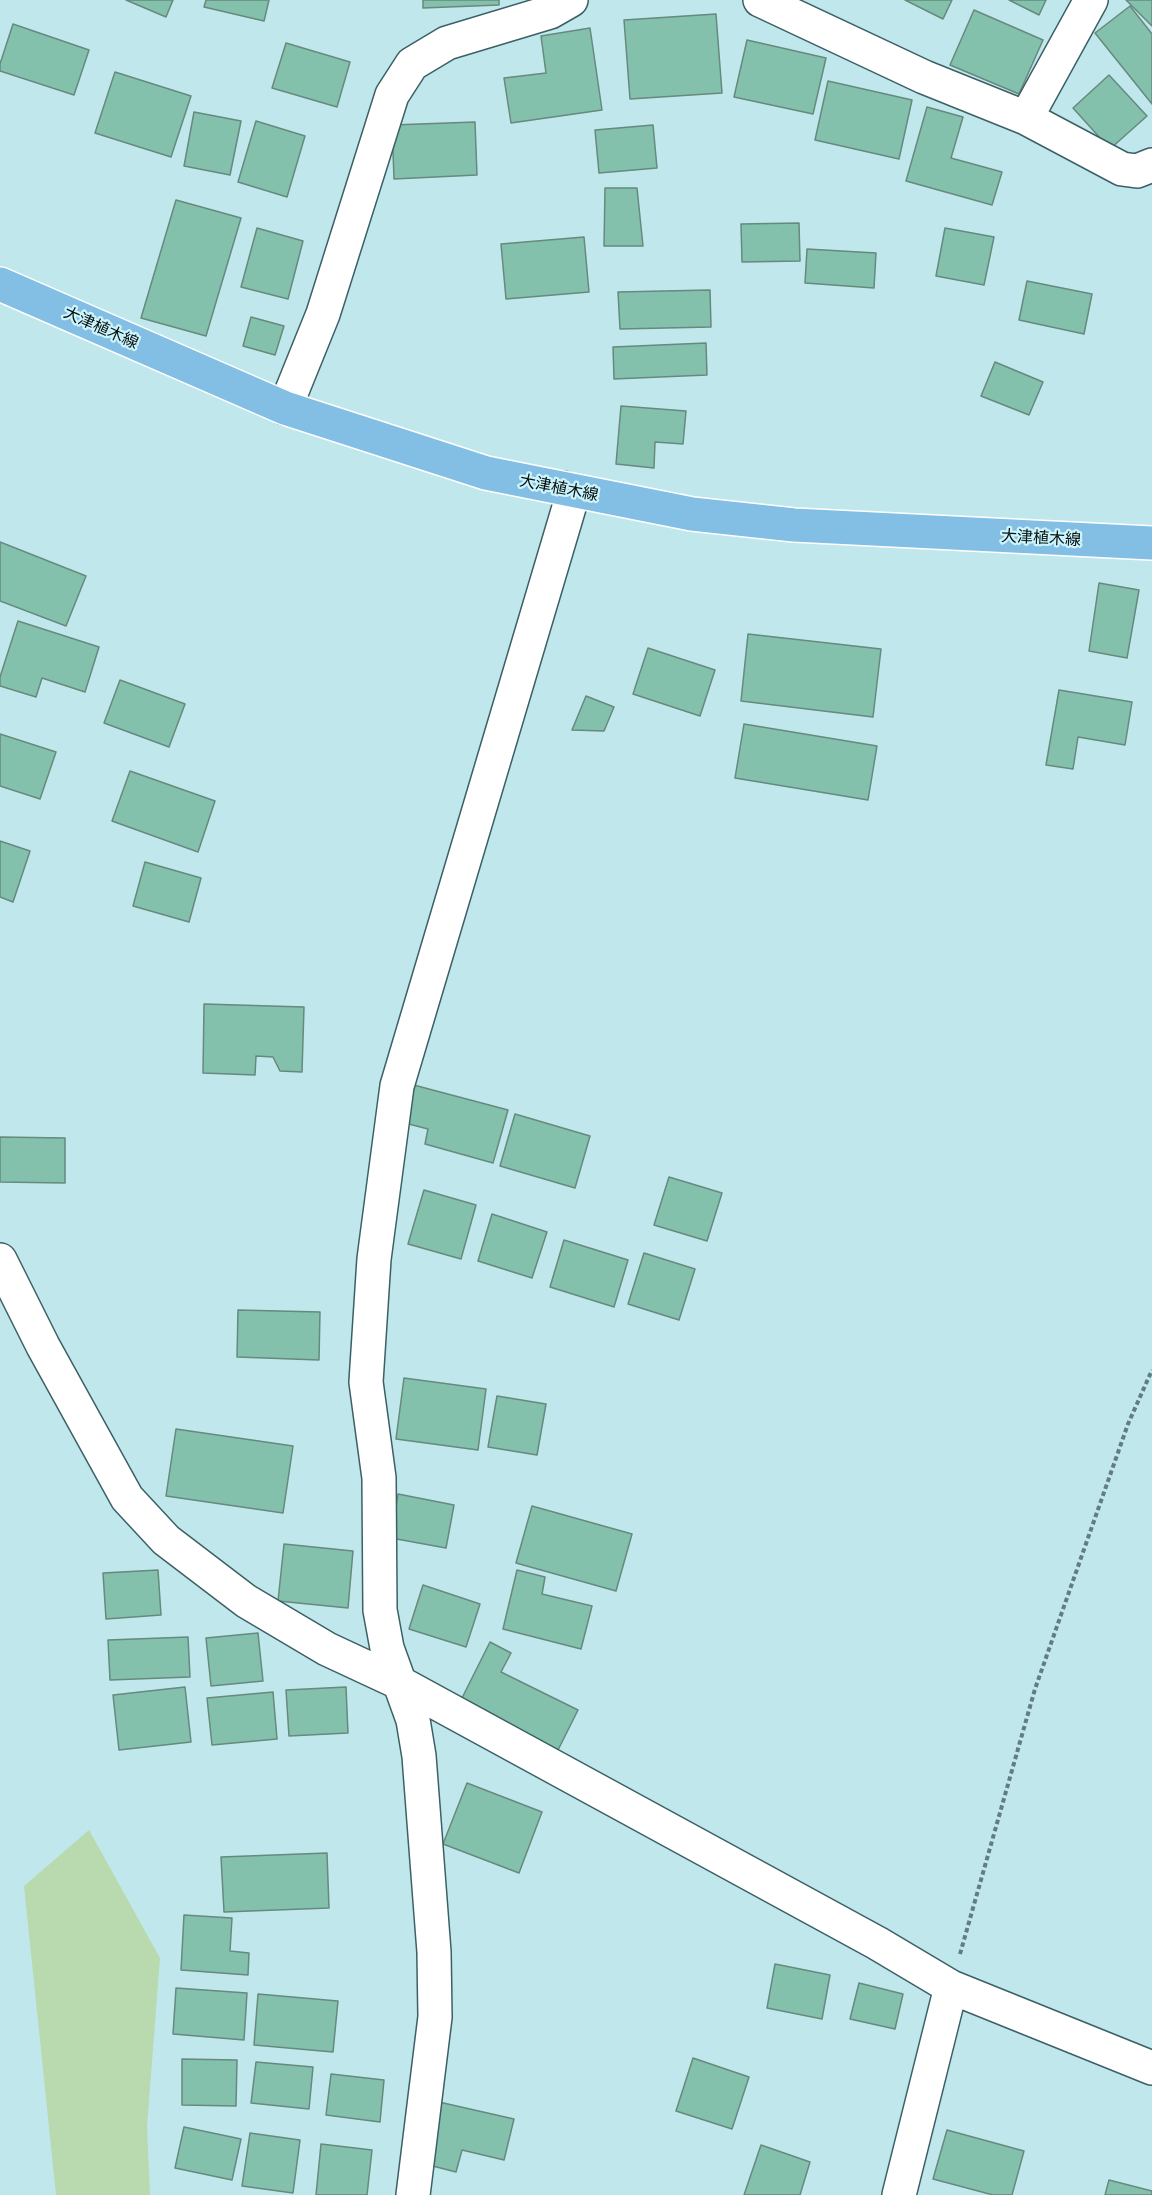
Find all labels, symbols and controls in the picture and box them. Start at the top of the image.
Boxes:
street label: 大津植木線 [61,303,141,353]
street label: 大津植木線 [518,471,600,505]
street label: 大津植木線 [1001,526,1081,550]

